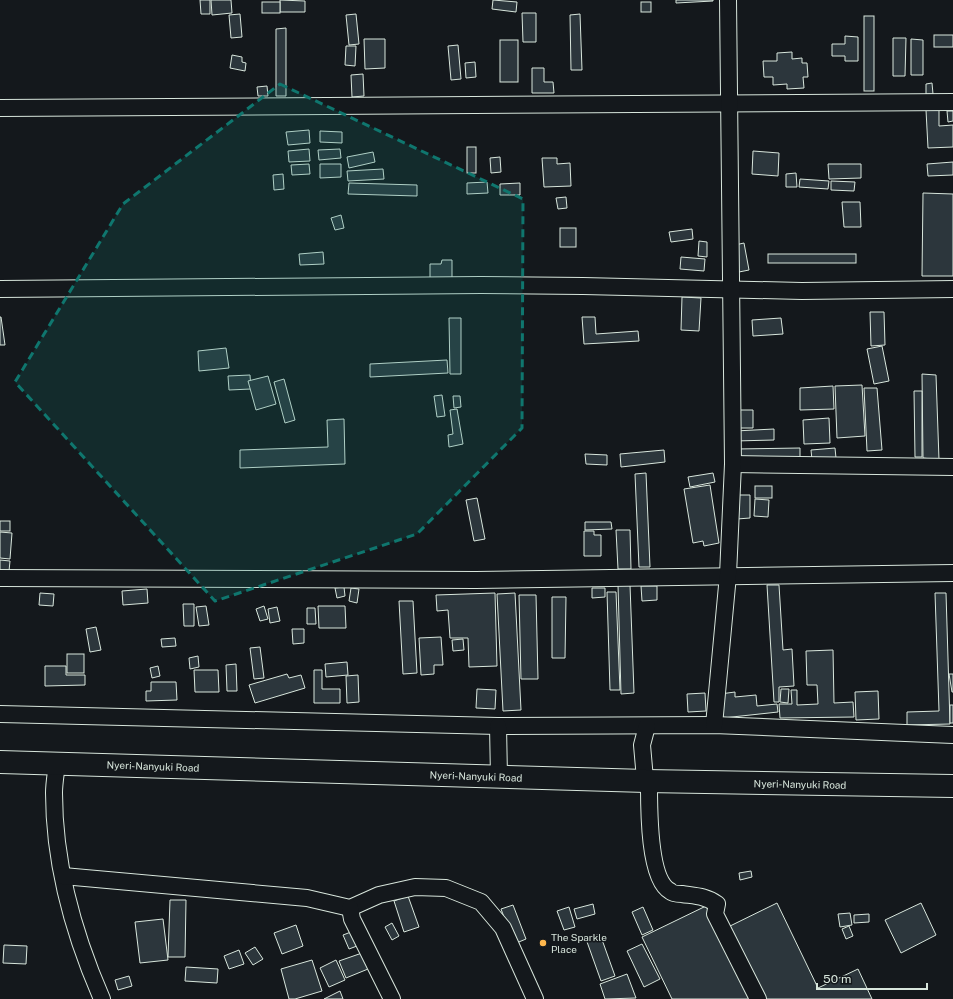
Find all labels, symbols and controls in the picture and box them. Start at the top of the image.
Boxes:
street label: Nyeri-Nanyuki Road [106,758,200,774]
street label: Nyeri-Nanyuki Road [429,768,523,784]
street label: Nyeri-Nanyuki Road [754,777,846,791]
place label: The Sparkle Place [551,931,607,955]
marker: The Sparkle Place [538,938,548,948]
scale bar [817,965,927,991]
text: 50 m [823,972,851,986]

